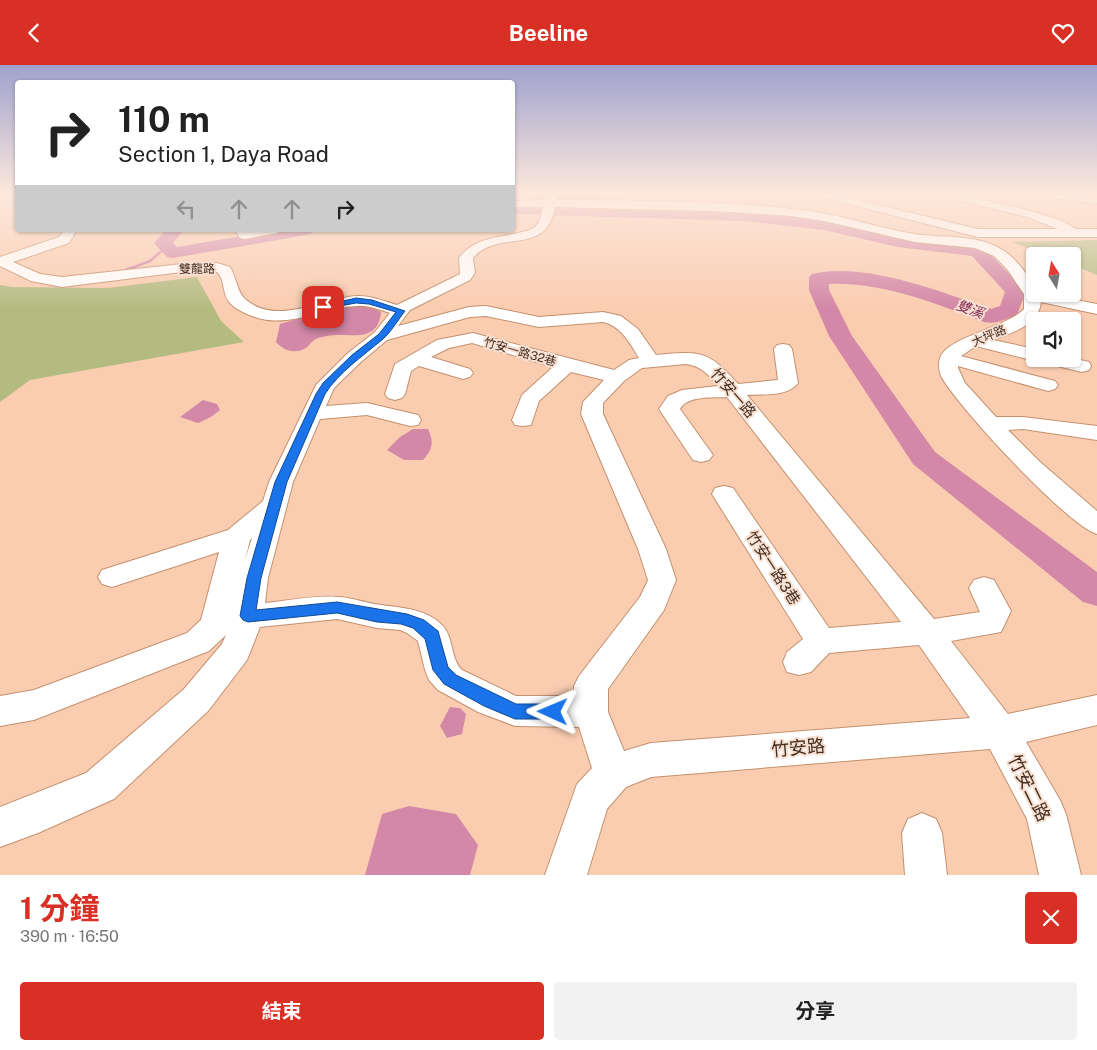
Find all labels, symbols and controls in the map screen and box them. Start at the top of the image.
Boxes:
icon: back [20,19,48,47]
icon: heart [1049,19,1077,47]
text: Beeline [509,20,588,46]
text: 110 m [118,99,210,140]
icon: right [35,100,100,165]
text: Section 1, Daya Road [118,141,329,167]
icon: left [172,195,200,223]
icon: ahead [225,195,253,223]
icon: ahead [278,195,306,223]
icon: right [331,195,359,223]
north arrow [1026,247,1081,303]
map controls [1026,247,1081,367]
street label: 雙龍路 [179,262,215,276]
pin [302,286,344,328]
icon: arrive [309,293,337,321]
water label: 雙溪 [954,297,988,322]
button: sound [1026,312,1081,367]
street label: 大坪路 [970,323,1008,349]
street label: 竹安一路32巷 [482,335,558,369]
street label: 竹安一路 [707,364,759,421]
street label: 竹安一路3巷 [743,528,804,608]
position arrow [526,685,578,737]
street label: 竹安路 [770,735,826,760]
street label: 竹安二路 [1004,751,1055,825]
text: 1 分鐘 [20,890,100,926]
button: close [1025,892,1077,944]
text: 390 m · 16:50 [20,927,119,946]
button: 結束 [20,982,544,1040]
button: 分享 [554,982,1077,1040]

